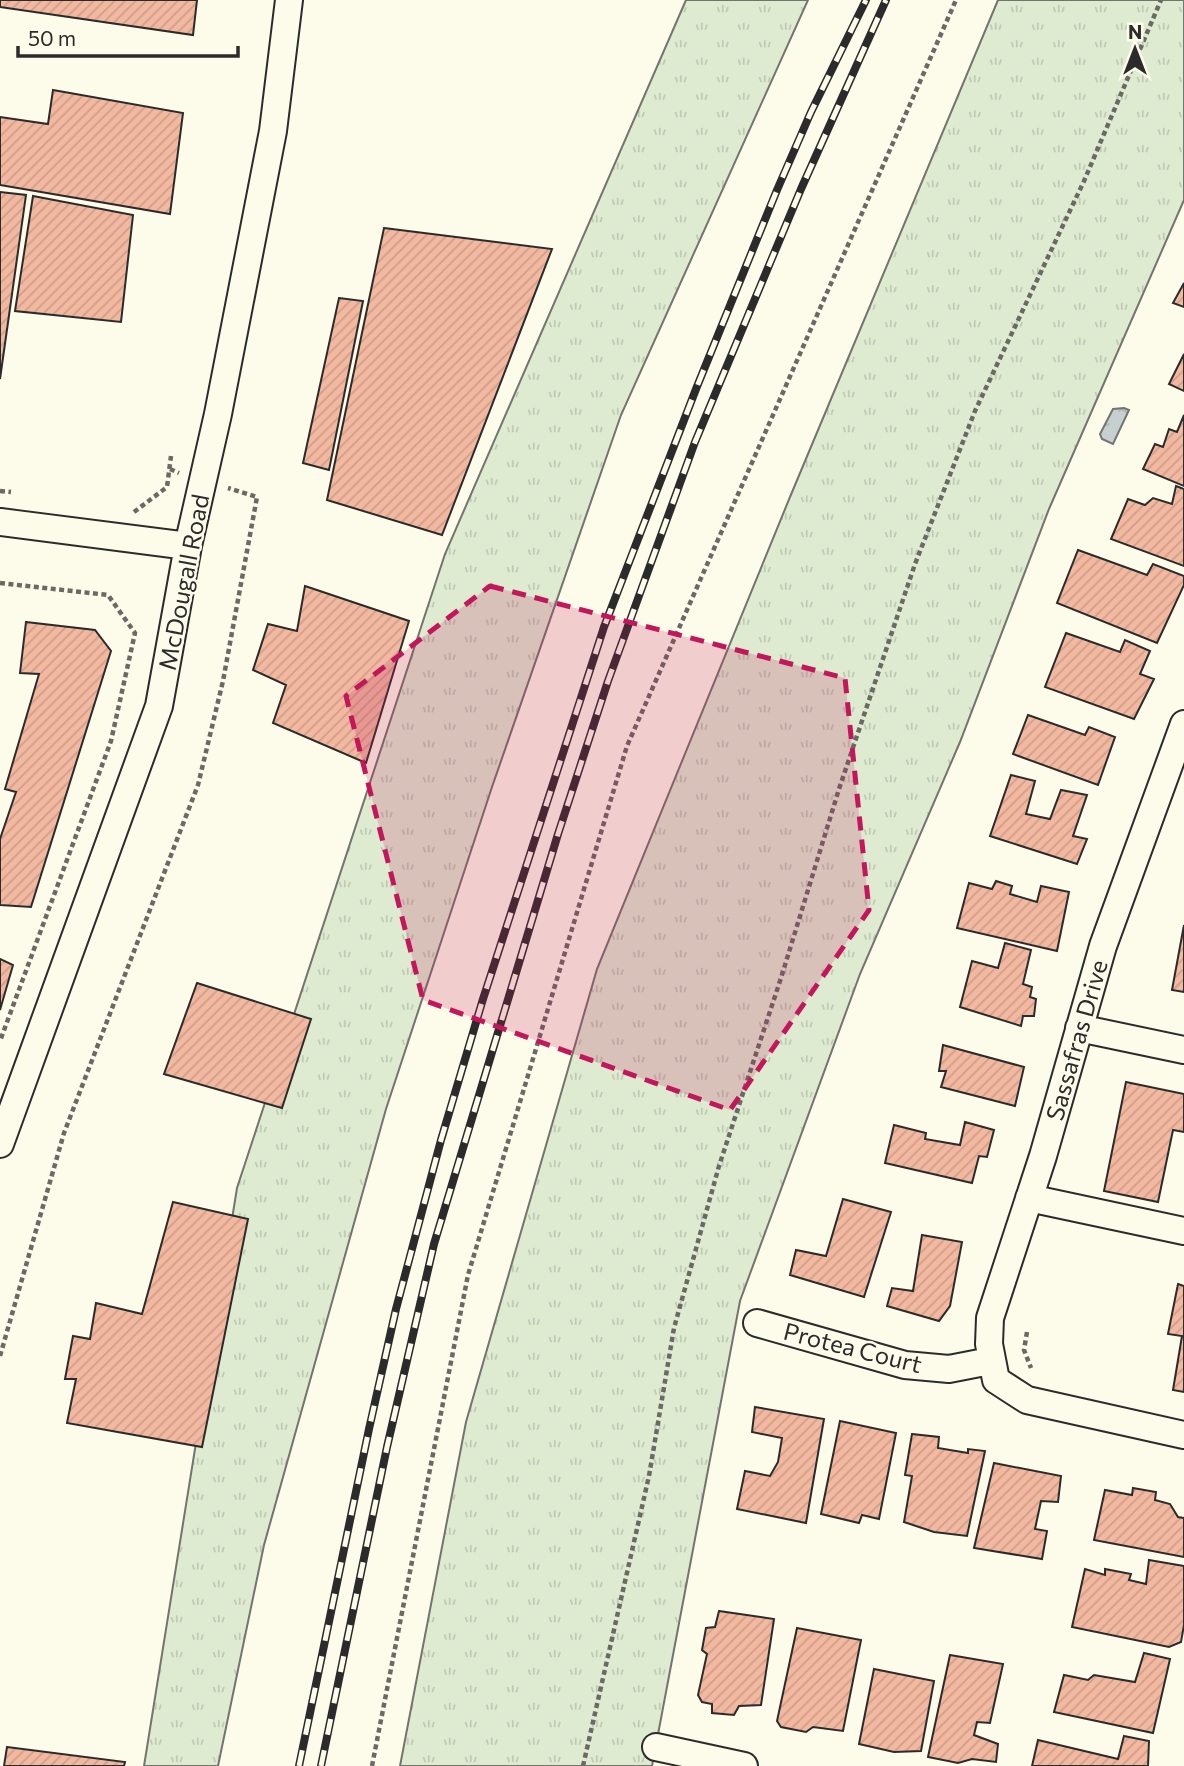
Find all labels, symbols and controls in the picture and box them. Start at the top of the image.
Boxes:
scale bar [18,14,238,58]
north arrow [1100,14,1170,84]
text: N [1128,20,1142,43]
text: 50 m [28,25,76,50]
street label: McDougall Road [152,492,214,672]
street label: Sassafras Drive [1039,956,1113,1124]
street label: Protea Court [781,1316,925,1378]

